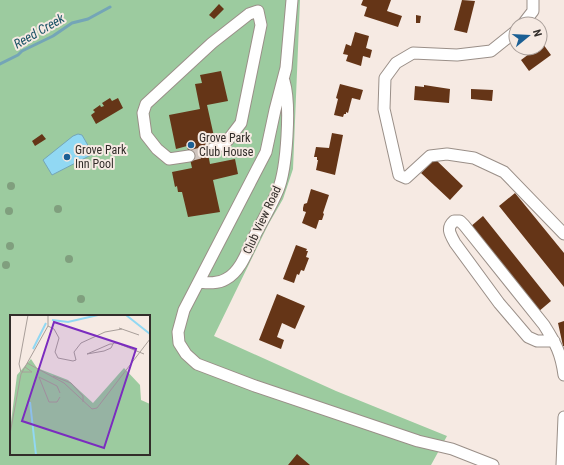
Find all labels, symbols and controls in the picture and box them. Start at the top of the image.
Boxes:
water label: Reed Creek [11,10,67,52]
north arrow [508,16,548,56]
text: N [530,28,544,39]
place label: Grove Park Club House [199,131,254,159]
marker: Grove Park Club House [186,140,196,150]
place label: Grove Park Inn Pool [75,143,127,171]
marker: Grove Park Inn Pool [62,152,72,162]
street label: Club View Road [240,184,284,256]
inset map [10,315,150,455]

